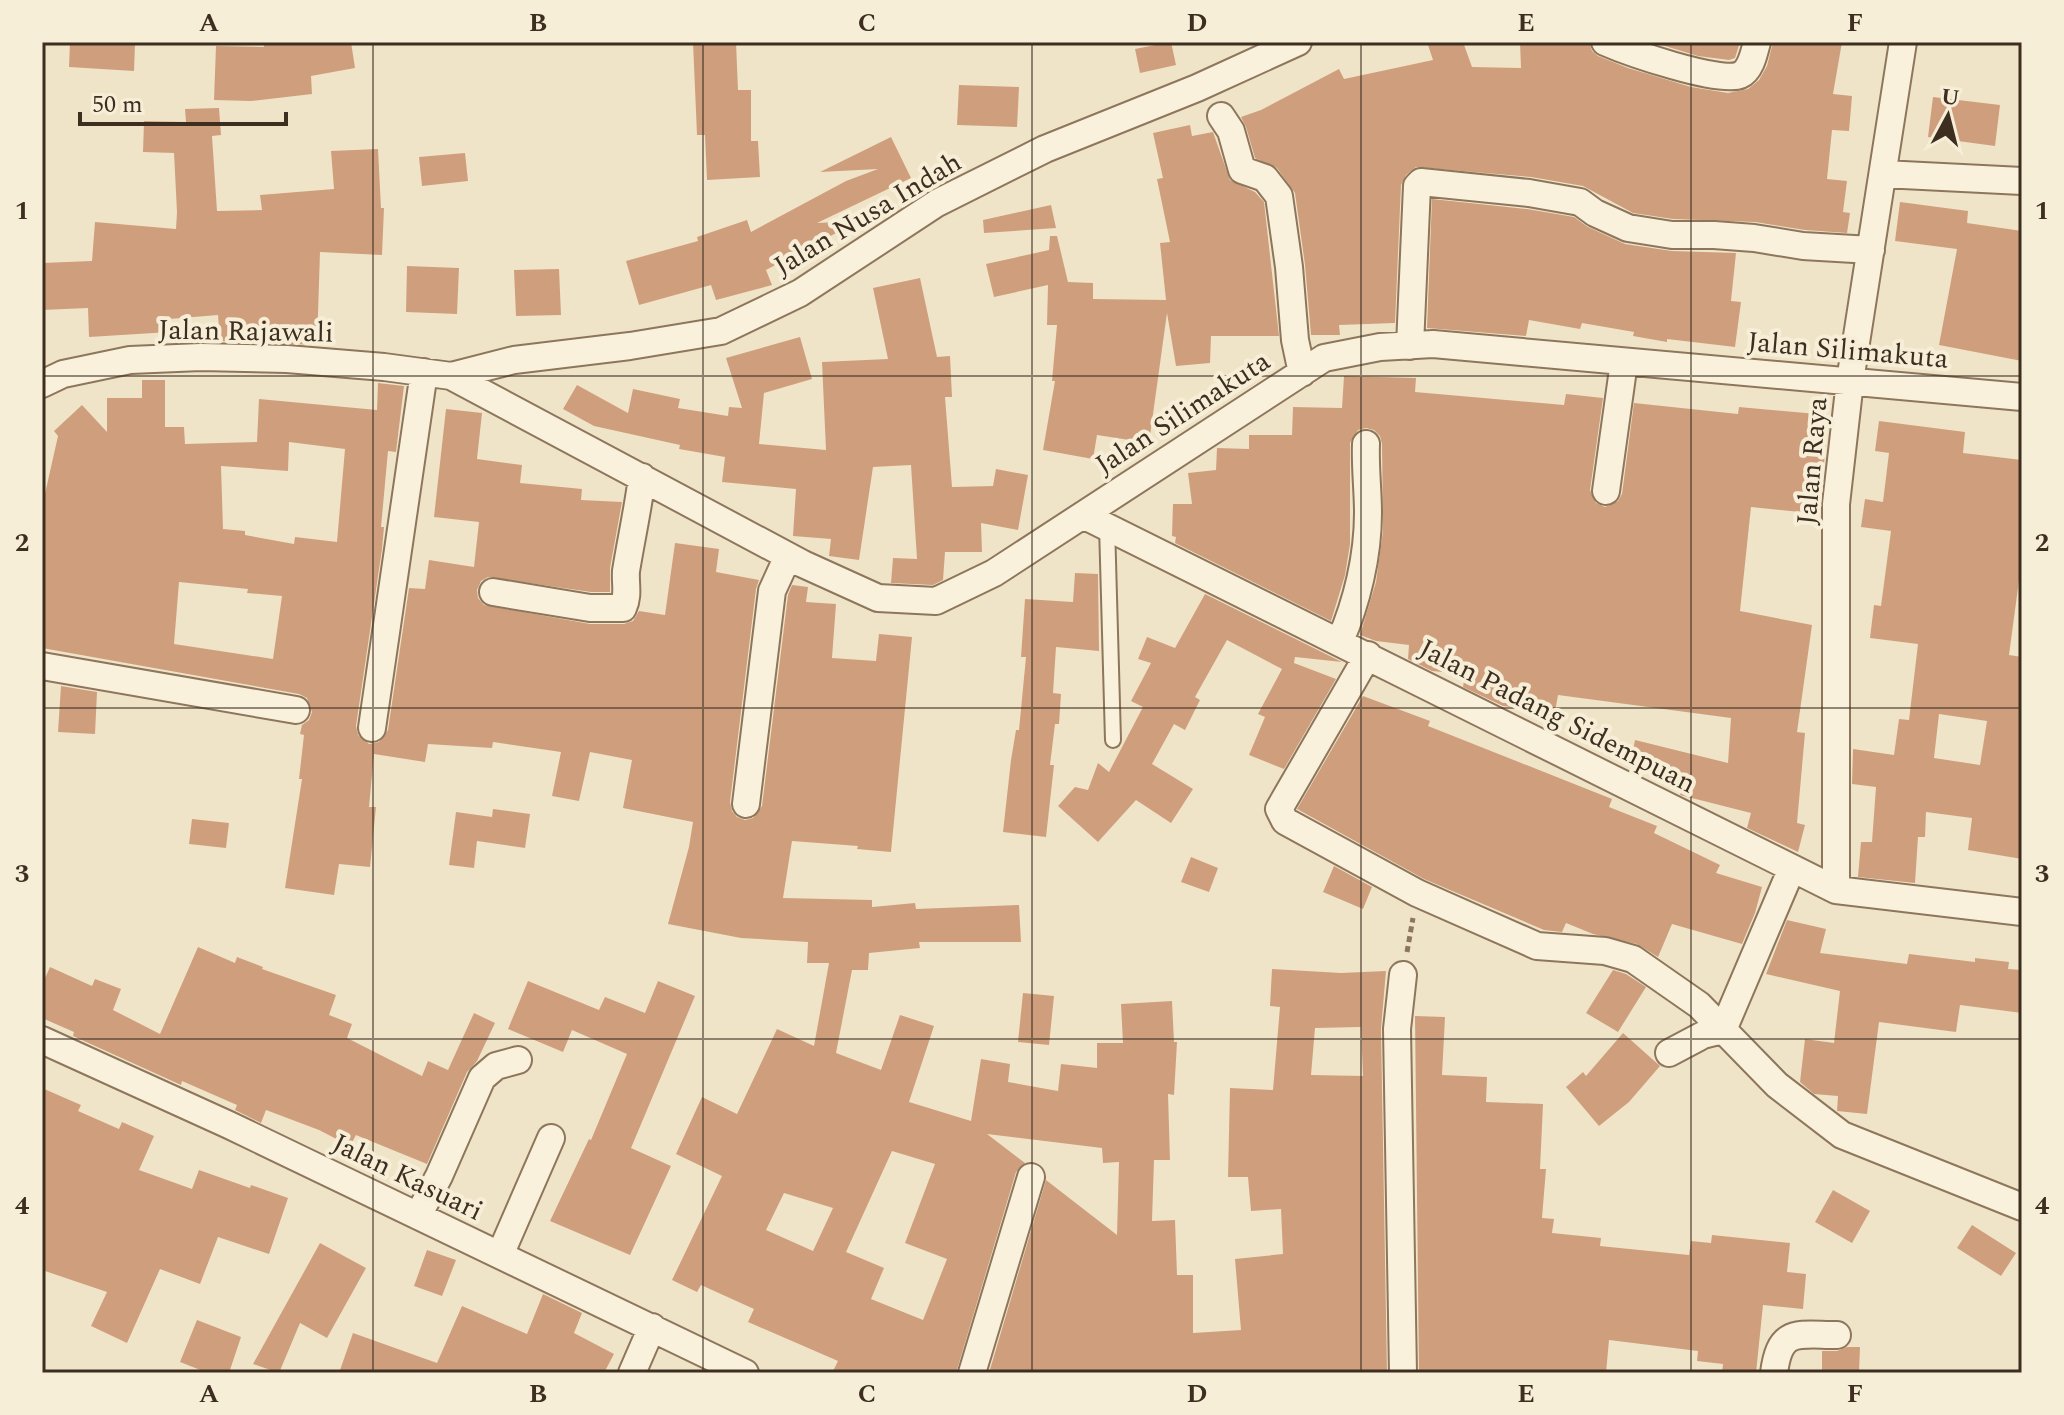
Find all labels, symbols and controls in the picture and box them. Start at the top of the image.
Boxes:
text: A [199,3,219,43]
text: B [529,3,547,43]
text: C [858,3,876,43]
text: D [1187,3,1207,43]
text: E [1517,3,1535,43]
text: F [1847,3,1863,43]
scale bar [80,76,286,126]
north arrow [1908,76,1988,156]
text: U [1939,80,1961,115]
text: 50 m [92,87,143,123]
street label: Jalan Nusa Indah [766,141,970,287]
text: 1 [15,191,29,231]
text: 1 [2035,191,2049,231]
street label: Jalan Rajawali [158,308,334,355]
street label: Jalan Silimakuta [1746,320,1950,381]
street label: Jalan Silimakuta [1087,340,1279,486]
street label: Jalan Raya [1785,395,1840,527]
text: 2 [15,523,29,563]
text: 2 [2035,523,2049,563]
street label: Jalan Padang Sidempuan [1411,628,1703,805]
text: 3 [15,854,29,894]
text: 3 [2035,854,2049,894]
street label: Jalan Kasuari [324,1122,490,1233]
text: 4 [15,1186,30,1226]
text: 4 [2035,1186,2050,1226]
text: A [199,1374,219,1414]
text: B [529,1374,547,1414]
text: C [858,1374,876,1414]
text: D [1187,1374,1207,1414]
text: E [1517,1374,1535,1414]
text: F [1847,1374,1863,1414]

